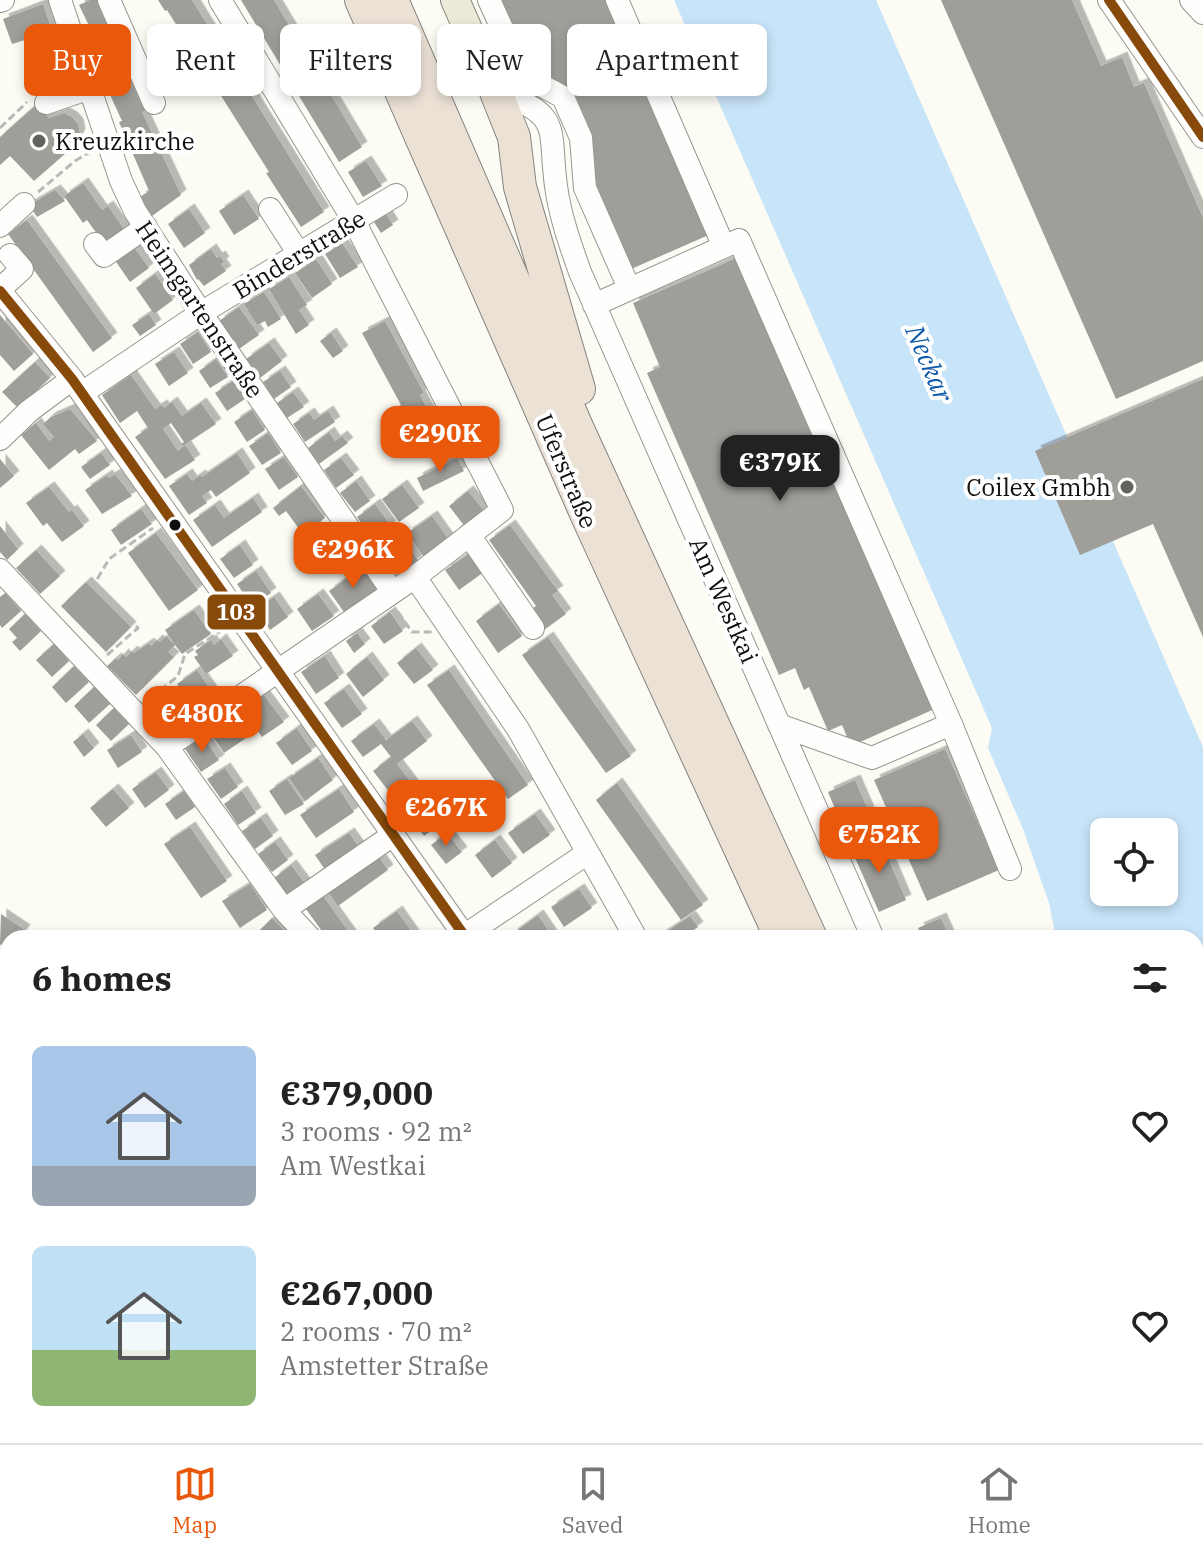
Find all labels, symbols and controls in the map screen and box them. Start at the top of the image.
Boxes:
chip: Buy [24,24,131,96]
chip: Rent [147,24,264,96]
chip: Filters [280,24,421,96]
chip: New [437,24,551,96]
chip: Apartment [567,24,767,96]
place label: Kreuzkirche [55,125,195,157]
marker: Kreuzkirche [30,132,48,150]
street label: Binderstraße [227,202,371,306]
street label: Heimgartenstraße [129,214,271,404]
water label: Neckar [898,318,962,407]
pin: €290K [384,406,496,474]
street label: Uferstraße [529,409,605,533]
text: €290K [399,415,481,449]
pin: €379K [724,435,836,503]
text: €379K [739,444,821,478]
place label: Coilex Gmbh [966,471,1111,503]
marker: Coilex Gmbh [1118,478,1136,496]
unlabelled marker [167,517,183,533]
pin: €296K [297,522,409,590]
text: €296K [312,531,394,565]
street label: Am Westkai [682,532,766,668]
line badge: 103 [206,593,267,631]
text: 103 [216,597,256,626]
pin: €480K [146,686,258,754]
text: €480K [161,695,243,729]
pin: €267K [390,780,502,848]
text: €267K [405,789,487,823]
pin: €752K [823,807,935,875]
text: €752K [838,816,920,850]
map controls [1090,818,1178,906]
button: locate [1090,818,1178,906]
text: 6 homes [32,956,172,1000]
icon: filters [1128,956,1172,1000]
text: €379,000 [280,1070,433,1114]
icon: home [96,1078,192,1174]
icon: heart [1128,1104,1172,1148]
text: 3 rooms · 92 m² [280,1114,472,1148]
text: Am Westkai [280,1148,426,1182]
text: €267,000 [280,1270,433,1314]
icon: home [96,1278,192,1374]
icon: heart [1128,1304,1172,1348]
text: 2 rooms · 70 m² [280,1314,472,1348]
text: Amstetter Straße [280,1348,489,1382]
tab: Map [172,1462,217,1539]
tab: Saved [562,1462,623,1539]
tab: Home [968,1462,1031,1539]

